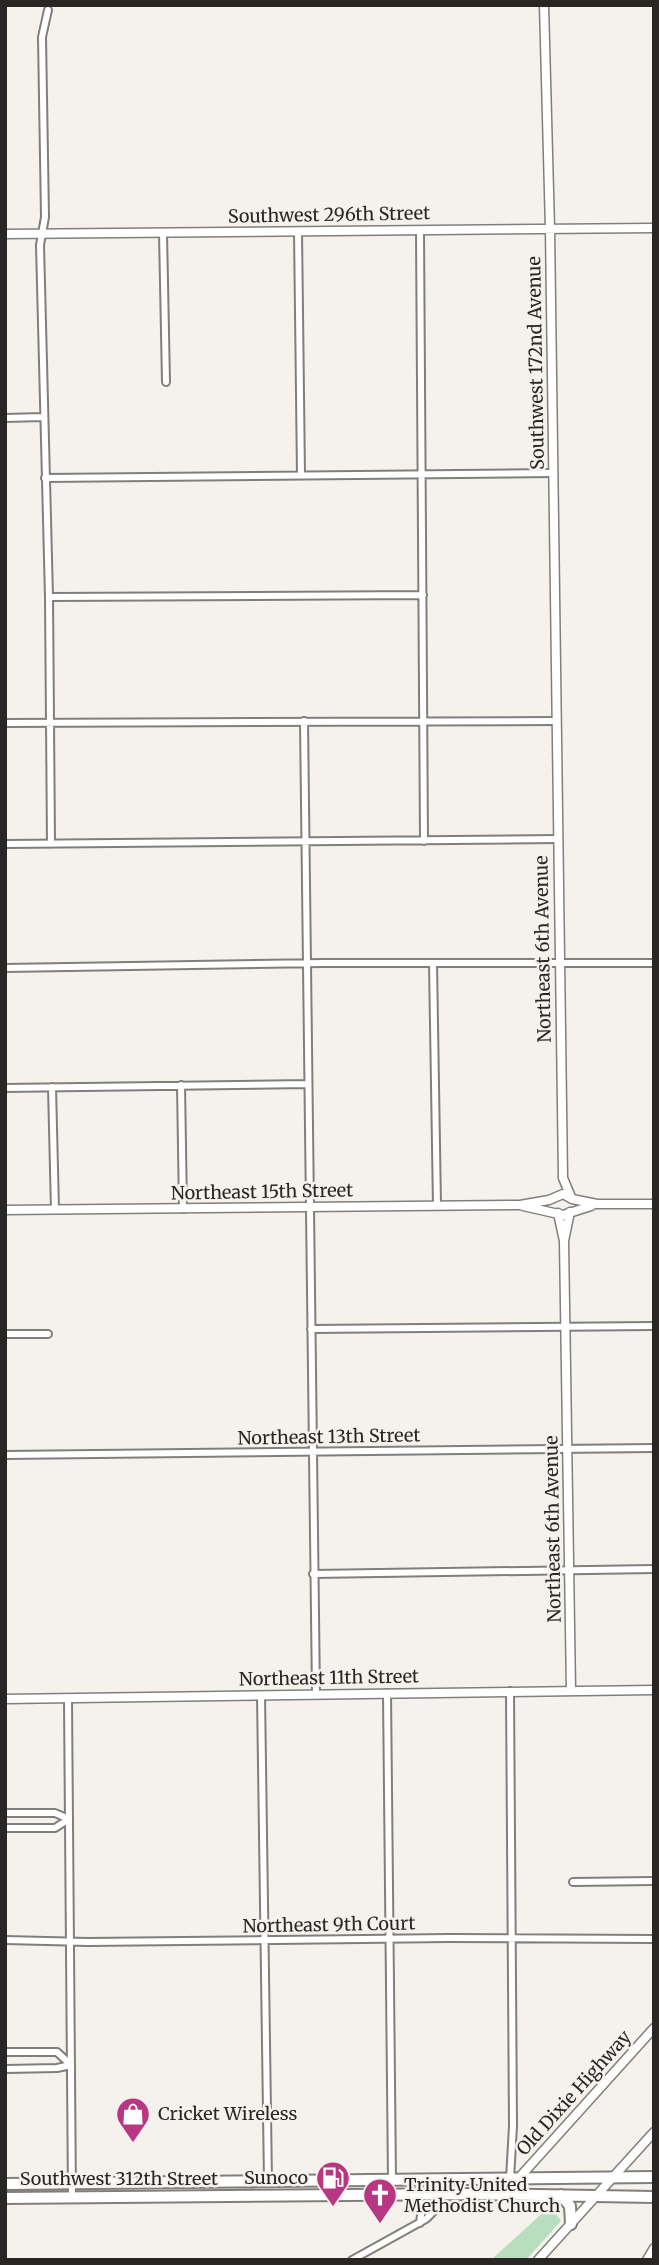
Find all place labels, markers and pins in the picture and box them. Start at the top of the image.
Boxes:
shop icon: Cricket Wireless [114,2095,152,2144]
place label: Cricket Wireless [158,2102,298,2125]
fuel station icon: Sunoco [314,2159,352,2208]
place label: Sunoco [244,2166,308,2189]
place label: Trinity United Methodist Church [404,2173,560,2217]
church icon: Trinity United Methodist Church [361,2176,399,2225]

